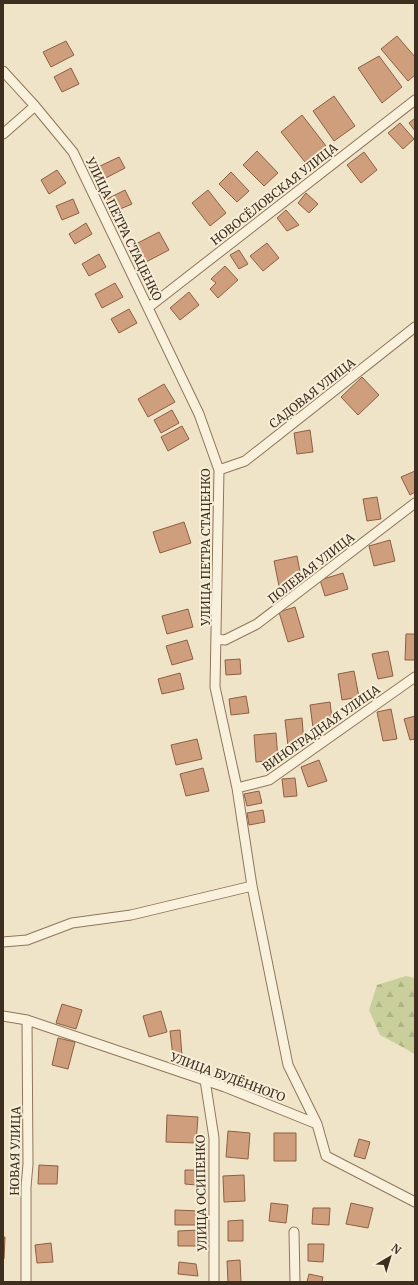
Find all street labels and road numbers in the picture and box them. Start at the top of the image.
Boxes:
street label: НОВОСЁЛОВСКАЯ УЛИЦА [208,140,341,248]
street label: УЛИЦА ПЕТРА СТАЦЕНКО [82,154,165,303]
street label: САДОВАЯ УЛИЦА [266,354,358,431]
street label: УЛИЦА ПЕТРА СТАЦЕНКО [198,468,213,627]
street label: ПОЛЕВАЯ УЛИЦА [265,529,358,606]
street label: ВИНОГРАДНАЯ УЛИЦА [259,681,383,774]
street label: УЛИЦА БУДЁННОГО [167,1049,288,1105]
street label: НОВАЯ УЛИЦА [7,1106,23,1196]
street label: УЛИЦА ОСИПЕНКО [192,1134,210,1252]

